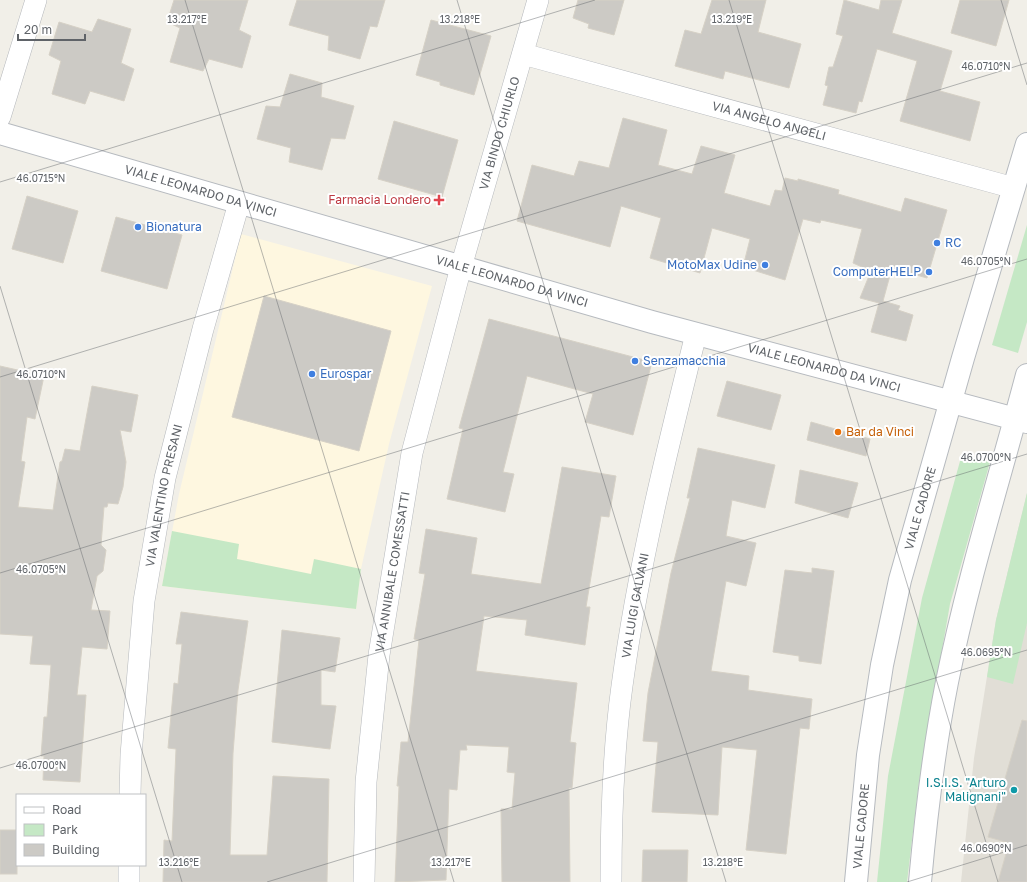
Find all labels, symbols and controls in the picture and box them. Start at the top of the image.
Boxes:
text: 13.217°E [167,13,207,25]
text: 13.218°E [440,13,480,25]
text: 13.219°E [712,13,752,25]
scale bar [18,16,85,42]
text: 20 m [24,22,52,37]
text: 46.0710°N [961,60,1011,72]
street label: VIA BINDO CHIURLO [476,74,523,192]
street label: VIA ANGELO ANGELI [710,98,828,143]
street label: VIALE LEONARDO DA VINCI [123,162,279,220]
text: 46.0715°N [17,172,65,184]
place label: Farmacia Londero [328,192,431,207]
marker: Farmacia Londero [434,195,444,205]
place label: Bionatura [146,219,202,234]
marker: Bionatura [133,222,143,232]
place label: RC [945,235,961,250]
marker: RC [932,238,942,248]
street label: VIALE LEONARDO DA VINCI [434,252,590,310]
text: 46.0705°N [961,255,1011,267]
place label: MotoMax Udine [667,257,757,272]
marker: MotoMax Udine [760,260,770,270]
place label: ComputerHELP [833,264,921,279]
marker: ComputerHELP [924,267,934,277]
street label: VIALE LEONARDO DA VINCI [746,340,902,395]
place label: Senzamacchia [643,353,726,368]
marker: Senzamacchia [630,356,640,366]
place label: Eurospar [320,366,372,381]
text: 46.0710°N [16,368,66,380]
marker: Eurospar [307,369,317,379]
street label: VIA VALENTINO PRESANI [142,422,185,568]
place label: Bar da Vinci [846,424,914,439]
marker: Bar da Vinci [833,427,843,437]
text: 46.0700°N [961,451,1011,463]
street label: VIALE CADORE [901,465,939,552]
street label: VIA ANNIBALE COMESSATTI [372,490,413,653]
street label: VIA LUIGI GALVANI [618,551,652,659]
text: 46.0705°N [16,563,66,575]
text: 46.0695°N [961,646,1011,658]
text: 46.0700°N [16,759,66,771]
place label: I.S.I.S. "Arturo Malignani" [926,775,1006,804]
street label: VIALE CADORE [849,783,872,870]
marker: I.S.I.S. "Arturo Malignani" [1009,785,1019,795]
legend [16,794,146,866]
text: Road [52,802,81,817]
text: Park [52,822,78,837]
text: Building [52,842,100,857]
text: 46.0690°N [960,842,1012,854]
text: 13.216°E [159,856,199,868]
text: 13.217°E [431,856,471,868]
text: 13.218°E [703,856,743,868]

